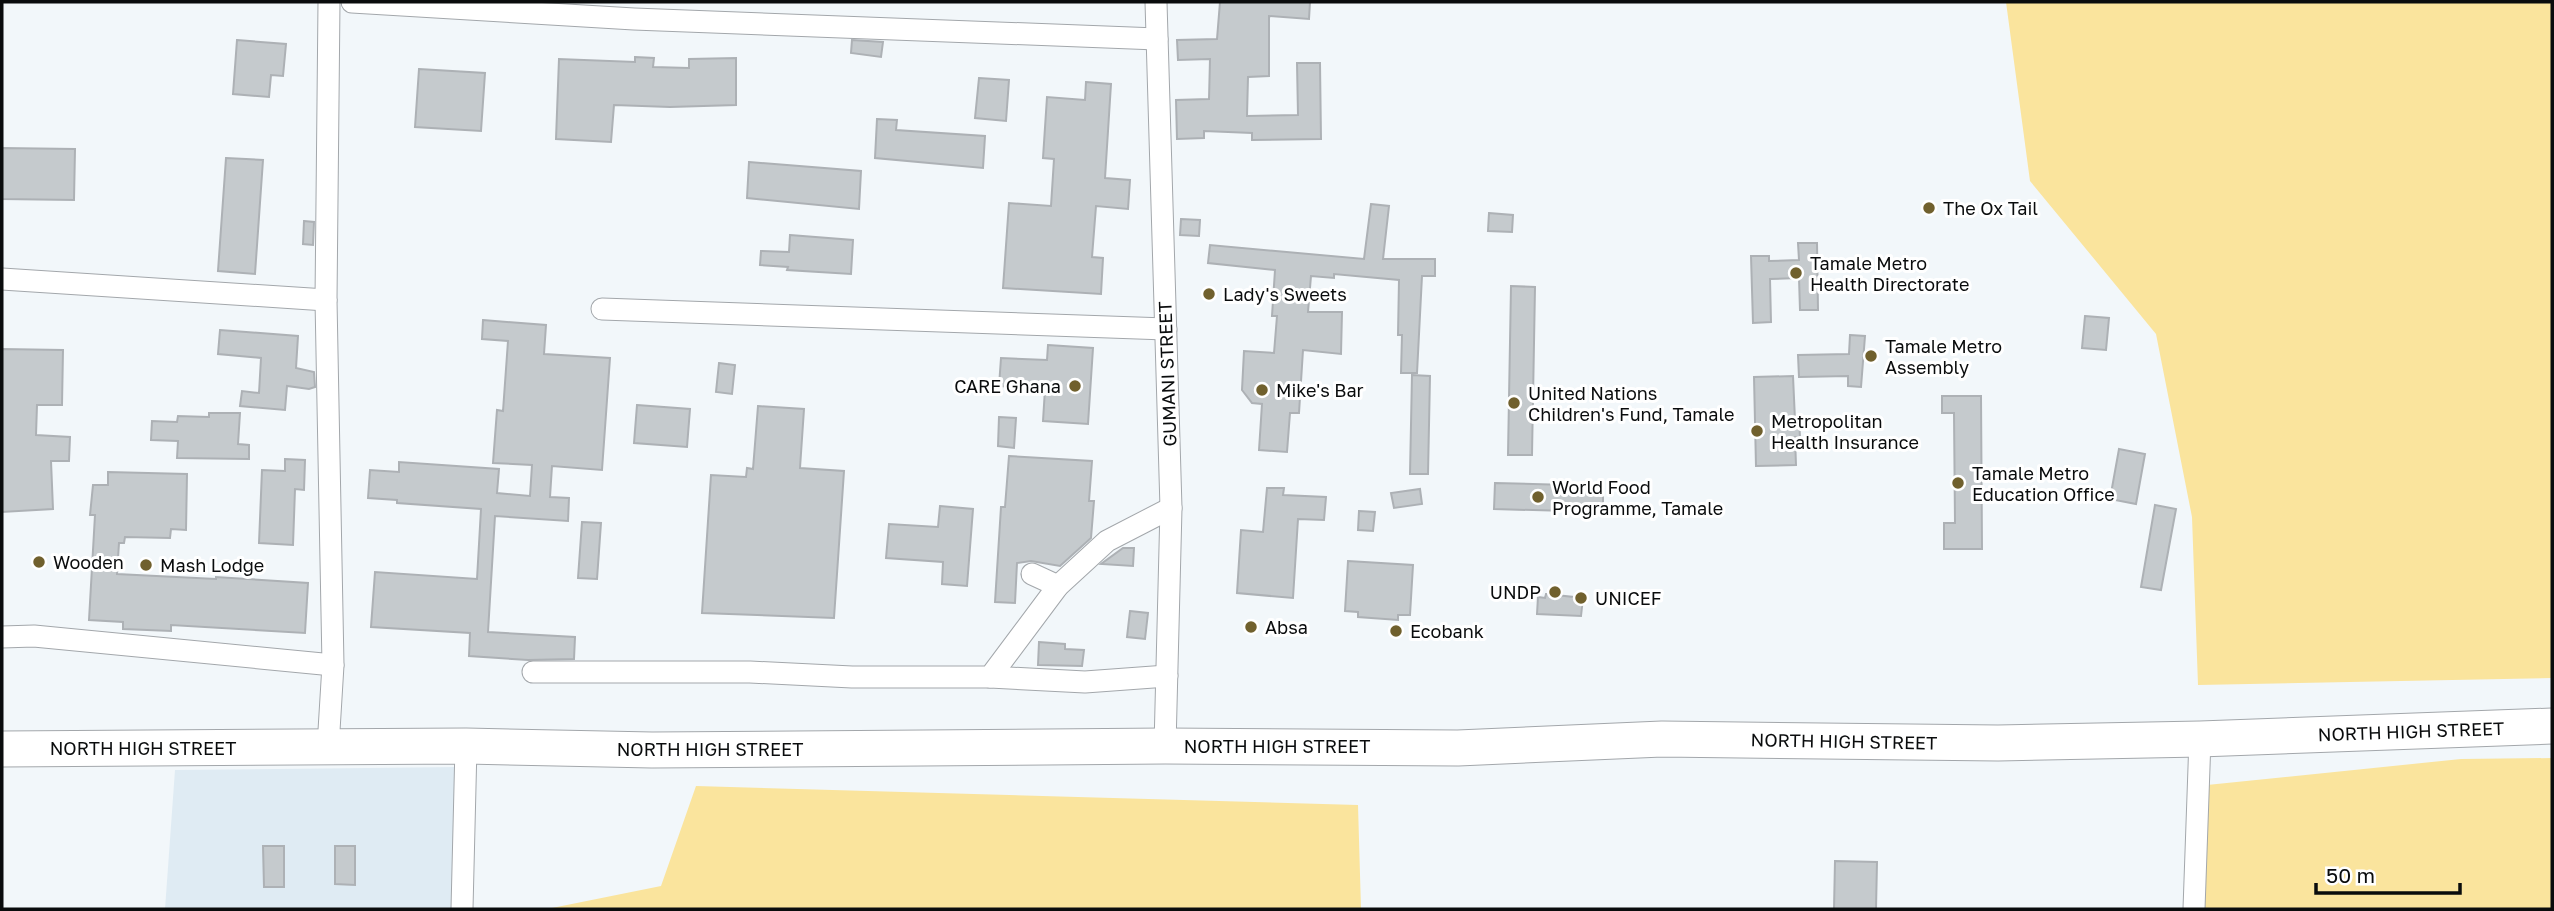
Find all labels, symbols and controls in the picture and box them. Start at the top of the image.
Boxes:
place label: The Ox Tail [1943,197,2038,219]
marker: The Ox Tail [1921,200,1937,216]
place label: Tamale Metro Health Directorate [1810,252,1969,295]
marker: Tamale Metro Health Directorate [1788,265,1804,281]
place label: Lady's Sweets [1223,283,1347,305]
marker: Lady's Sweets [1201,286,1217,302]
street label: GUMANI STREET [1153,301,1181,447]
place label: Tamale Metro Assembly [1885,335,2002,378]
marker: Tamale Metro Assembly [1863,348,1879,364]
place label: CARE Ghana [954,375,1061,397]
marker: CARE Ghana [1067,378,1083,394]
place label: Mike's Bar [1276,379,1364,401]
marker: Mike's Bar [1254,382,1270,398]
place label: United Nations Children's Fund, Tamale [1528,382,1734,425]
marker: United Nations Children's Fund, Tamale [1506,395,1522,411]
place label: Metropolitan Health Insurance [1771,410,1919,453]
marker: Metropolitan Health Insurance [1749,423,1765,439]
place label: Tamale Metro Education Office [1972,462,2115,505]
marker: Tamale Metro Education Office [1950,475,1966,491]
place label: World Food Programme, Tamale [1552,476,1723,519]
marker: World Food Programme, Tamale [1530,489,1546,505]
place label: Wooden [53,551,124,573]
marker: Wooden [31,554,47,570]
place label: Mash Lodge [160,554,264,576]
marker: Mash Lodge [138,557,154,573]
place label: UNDP [1490,581,1541,603]
marker: UNDP [1547,584,1563,600]
place label: UNICEF [1595,587,1661,609]
marker: UNICEF [1573,590,1589,606]
place label: Absa [1265,616,1308,638]
marker: Absa [1243,619,1259,635]
place label: Ecobank [1410,620,1484,642]
marker: Ecobank [1388,623,1404,639]
street label: NORTH HIGH STREET [2317,717,2505,745]
street label: NORTH HIGH STREET [1750,728,1938,754]
street label: NORTH HIGH STREET [1184,735,1370,757]
street label: NORTH HIGH STREET [50,737,236,759]
street label: NORTH HIGH STREET [617,738,803,760]
scale bar [2316,852,2460,896]
text: 50 m [2326,862,2375,888]

